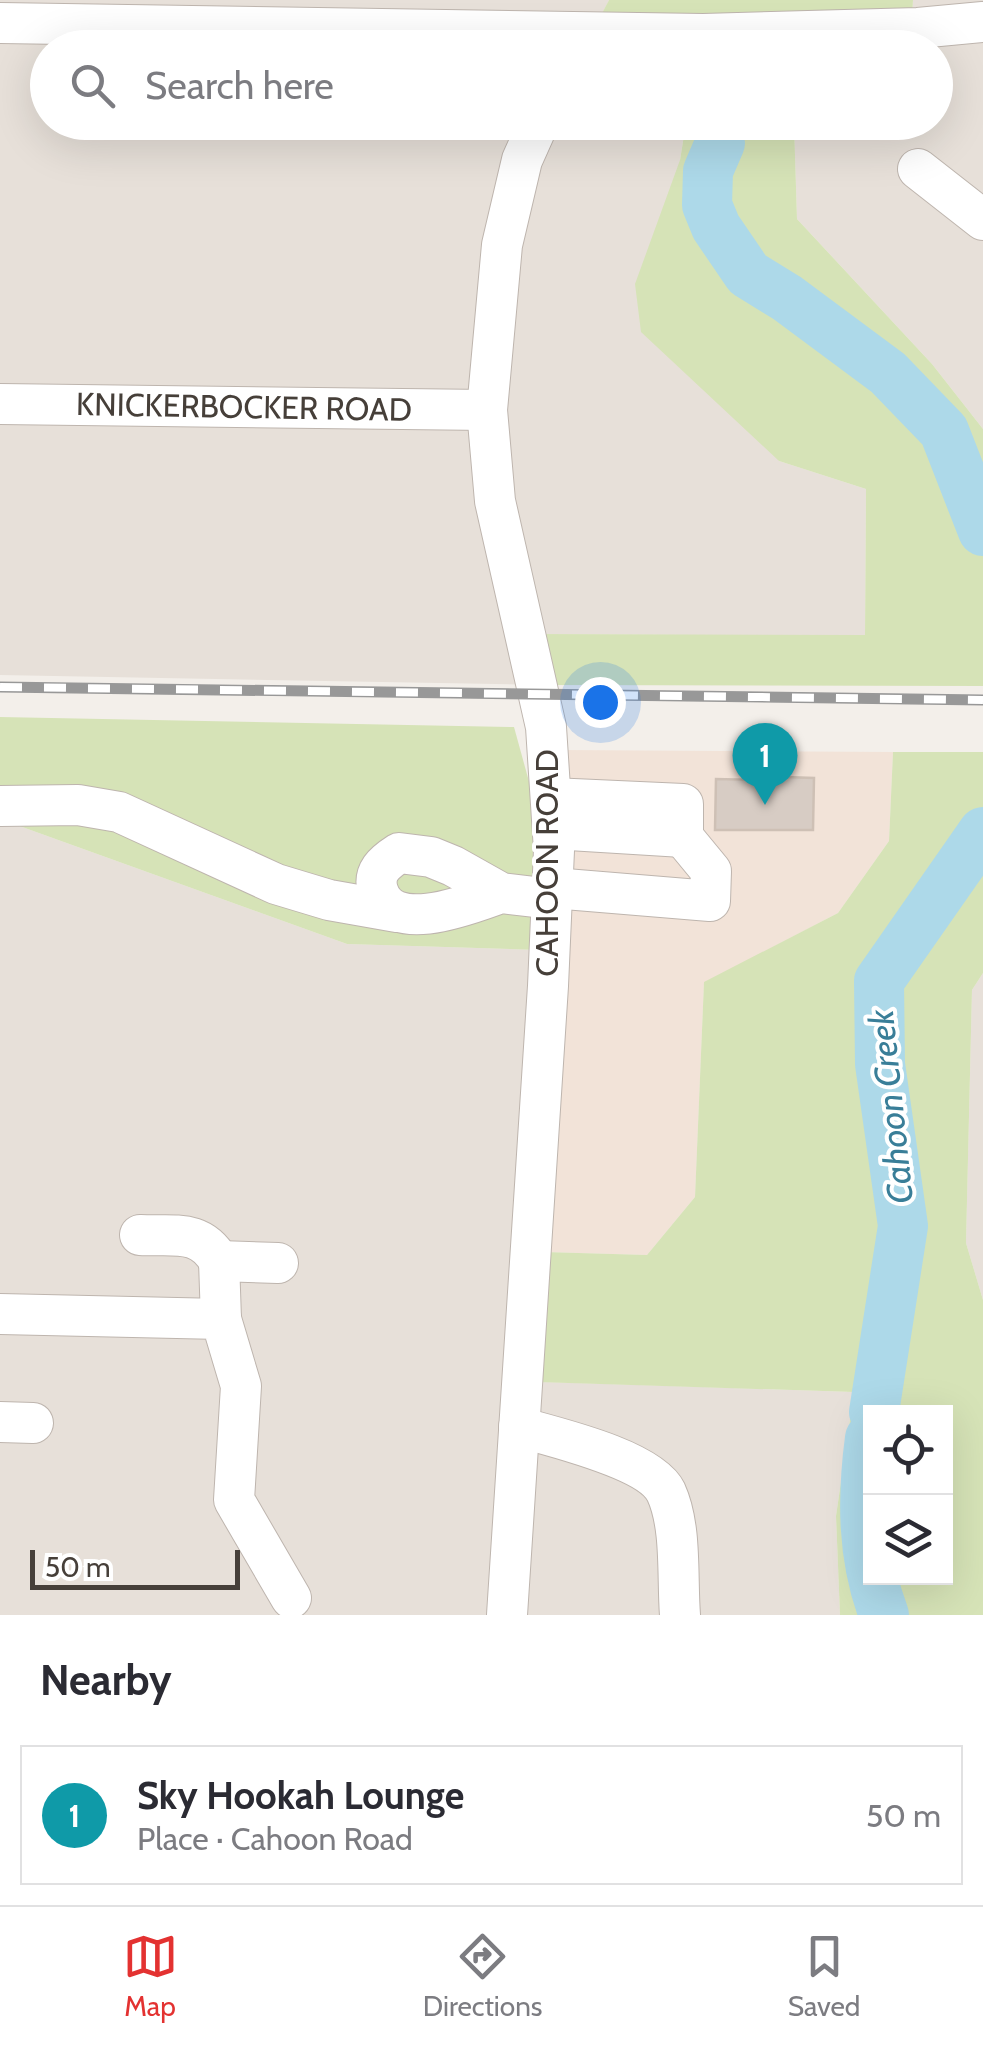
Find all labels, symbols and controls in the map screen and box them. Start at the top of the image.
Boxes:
search box [30,30,953,140]
icon: search [65,58,120,113]
text: Search here [145,62,334,109]
street label: KNICKERBOCKER ROAD [76,384,412,429]
your location [575,677,626,728]
pin: 1 [732,722,798,805]
street label: CAHOON ROAD [527,749,566,977]
water label: Cahoon Creek [859,1007,922,1206]
map controls [863,1405,953,1585]
button: locate [863,1405,953,1495]
button: layers [863,1495,953,1585]
scale bar [30,1545,240,1590]
text: 50 m [45,1550,111,1584]
text: Nearby [40,1654,172,1706]
text: Sky Hookah Lounge [137,1772,464,1819]
text: 1 [69,1796,80,1835]
text: 50 m [866,1796,941,1835]
text: Place · Cahoon Road [137,1819,413,1858]
tab: Map [123,1929,178,2023]
tab: Directions [423,1929,542,2023]
tab: Saved [788,1929,860,2023]

